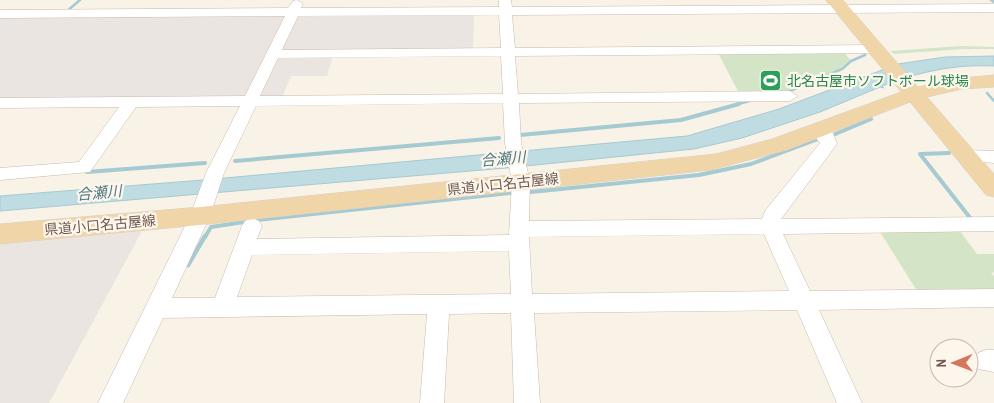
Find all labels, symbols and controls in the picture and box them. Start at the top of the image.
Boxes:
sports icon: 北名古屋市ソフトボール球場 [759,69,783,93]
place label: 北名古屋市ソフトボール球場 [787,72,969,90]
water label: 合瀬川 [480,146,528,171]
street label: 県道小口名古屋線 [446,169,560,199]
water label: 合瀬川 [76,180,124,205]
street label: 県道小口名古屋線 [43,211,157,239]
north arrow [929,338,979,388]
text: N [932,359,950,368]

